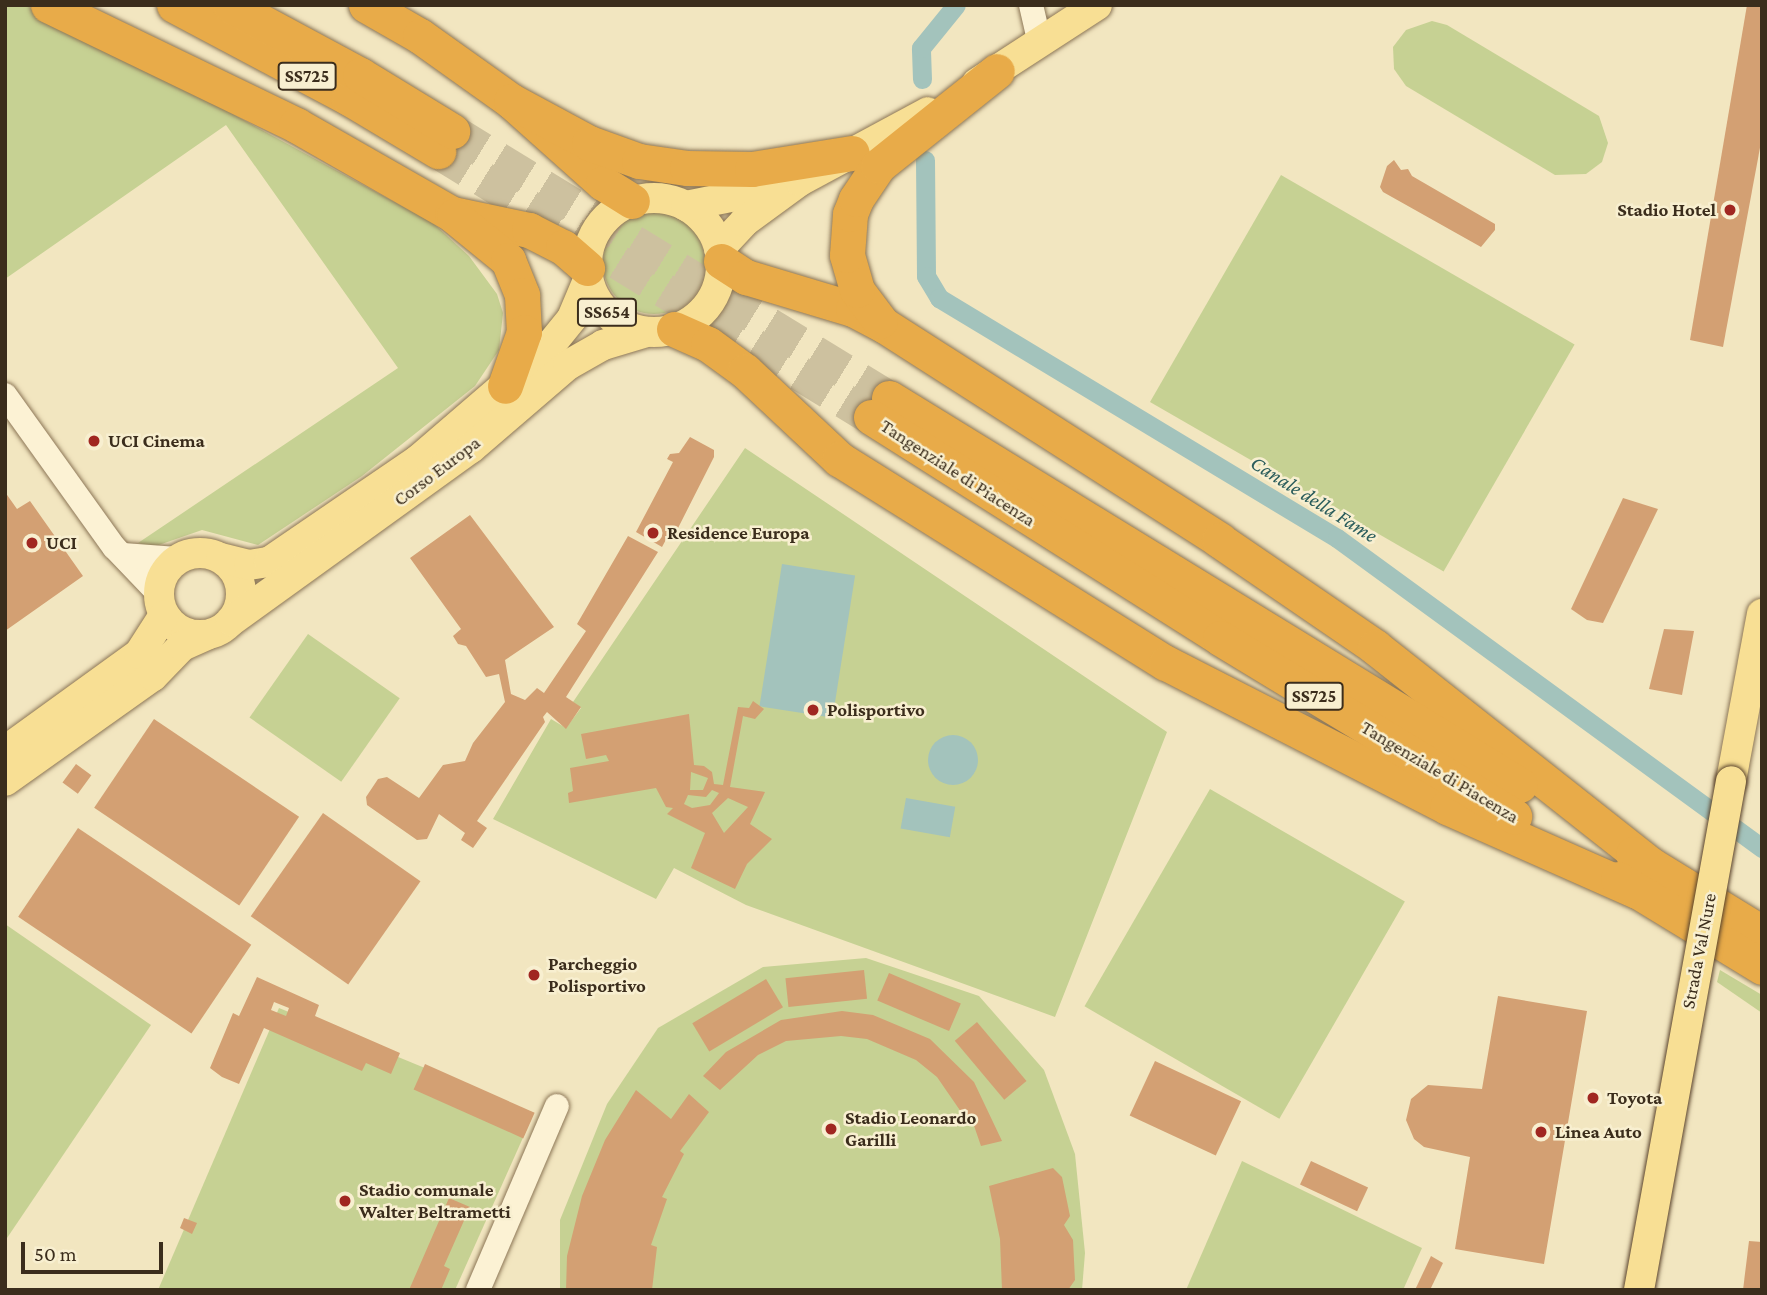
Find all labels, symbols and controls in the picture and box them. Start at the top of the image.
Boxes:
road number: SS725 [277,62,337,90]
place label: Stadio Hotel [1617,199,1716,221]
marker: Stadio Hotel [1722,202,1738,218]
road number: SS654 [576,298,638,326]
street label: Tangenziale di Piacenza [876,414,1040,532]
place label: UCI Cinema [108,430,205,452]
street label: Corso Europa [389,431,485,511]
marker: UCI Cinema [86,433,102,449]
water label: Canale della Fame [1246,450,1382,548]
place label: Residence Europa [667,522,809,544]
marker: Residence Europa [645,525,661,541]
place label: UCI [46,532,77,554]
marker: UCI [24,535,40,551]
road number: SS725 [1284,682,1344,710]
place label: Polisportivo [827,699,925,721]
marker: Polisportivo [805,702,821,718]
street label: Tangenziale di Piacenza [1357,716,1523,828]
street label: Strada Val Nure [1677,891,1721,1011]
place label: Parcheggio Polisportivo [548,953,646,997]
marker: Parcheggio Polisportivo [526,967,542,983]
place label: Toyota [1607,1087,1662,1109]
marker: Toyota [1585,1090,1601,1106]
place label: Stadio Leonardo Garilli [845,1107,976,1151]
marker: Stadio Leonardo Garilli [823,1121,839,1137]
place label: Linea Auto [1555,1121,1642,1143]
marker: Linea Auto [1533,1124,1549,1140]
place label: Stadio comunale Walter Beltrametti [359,1179,511,1223]
marker: Stadio comunale Walter Beltrametti [337,1193,353,1209]
scale bar [24,1228,166,1272]
text: 50 m [34,1242,77,1266]

